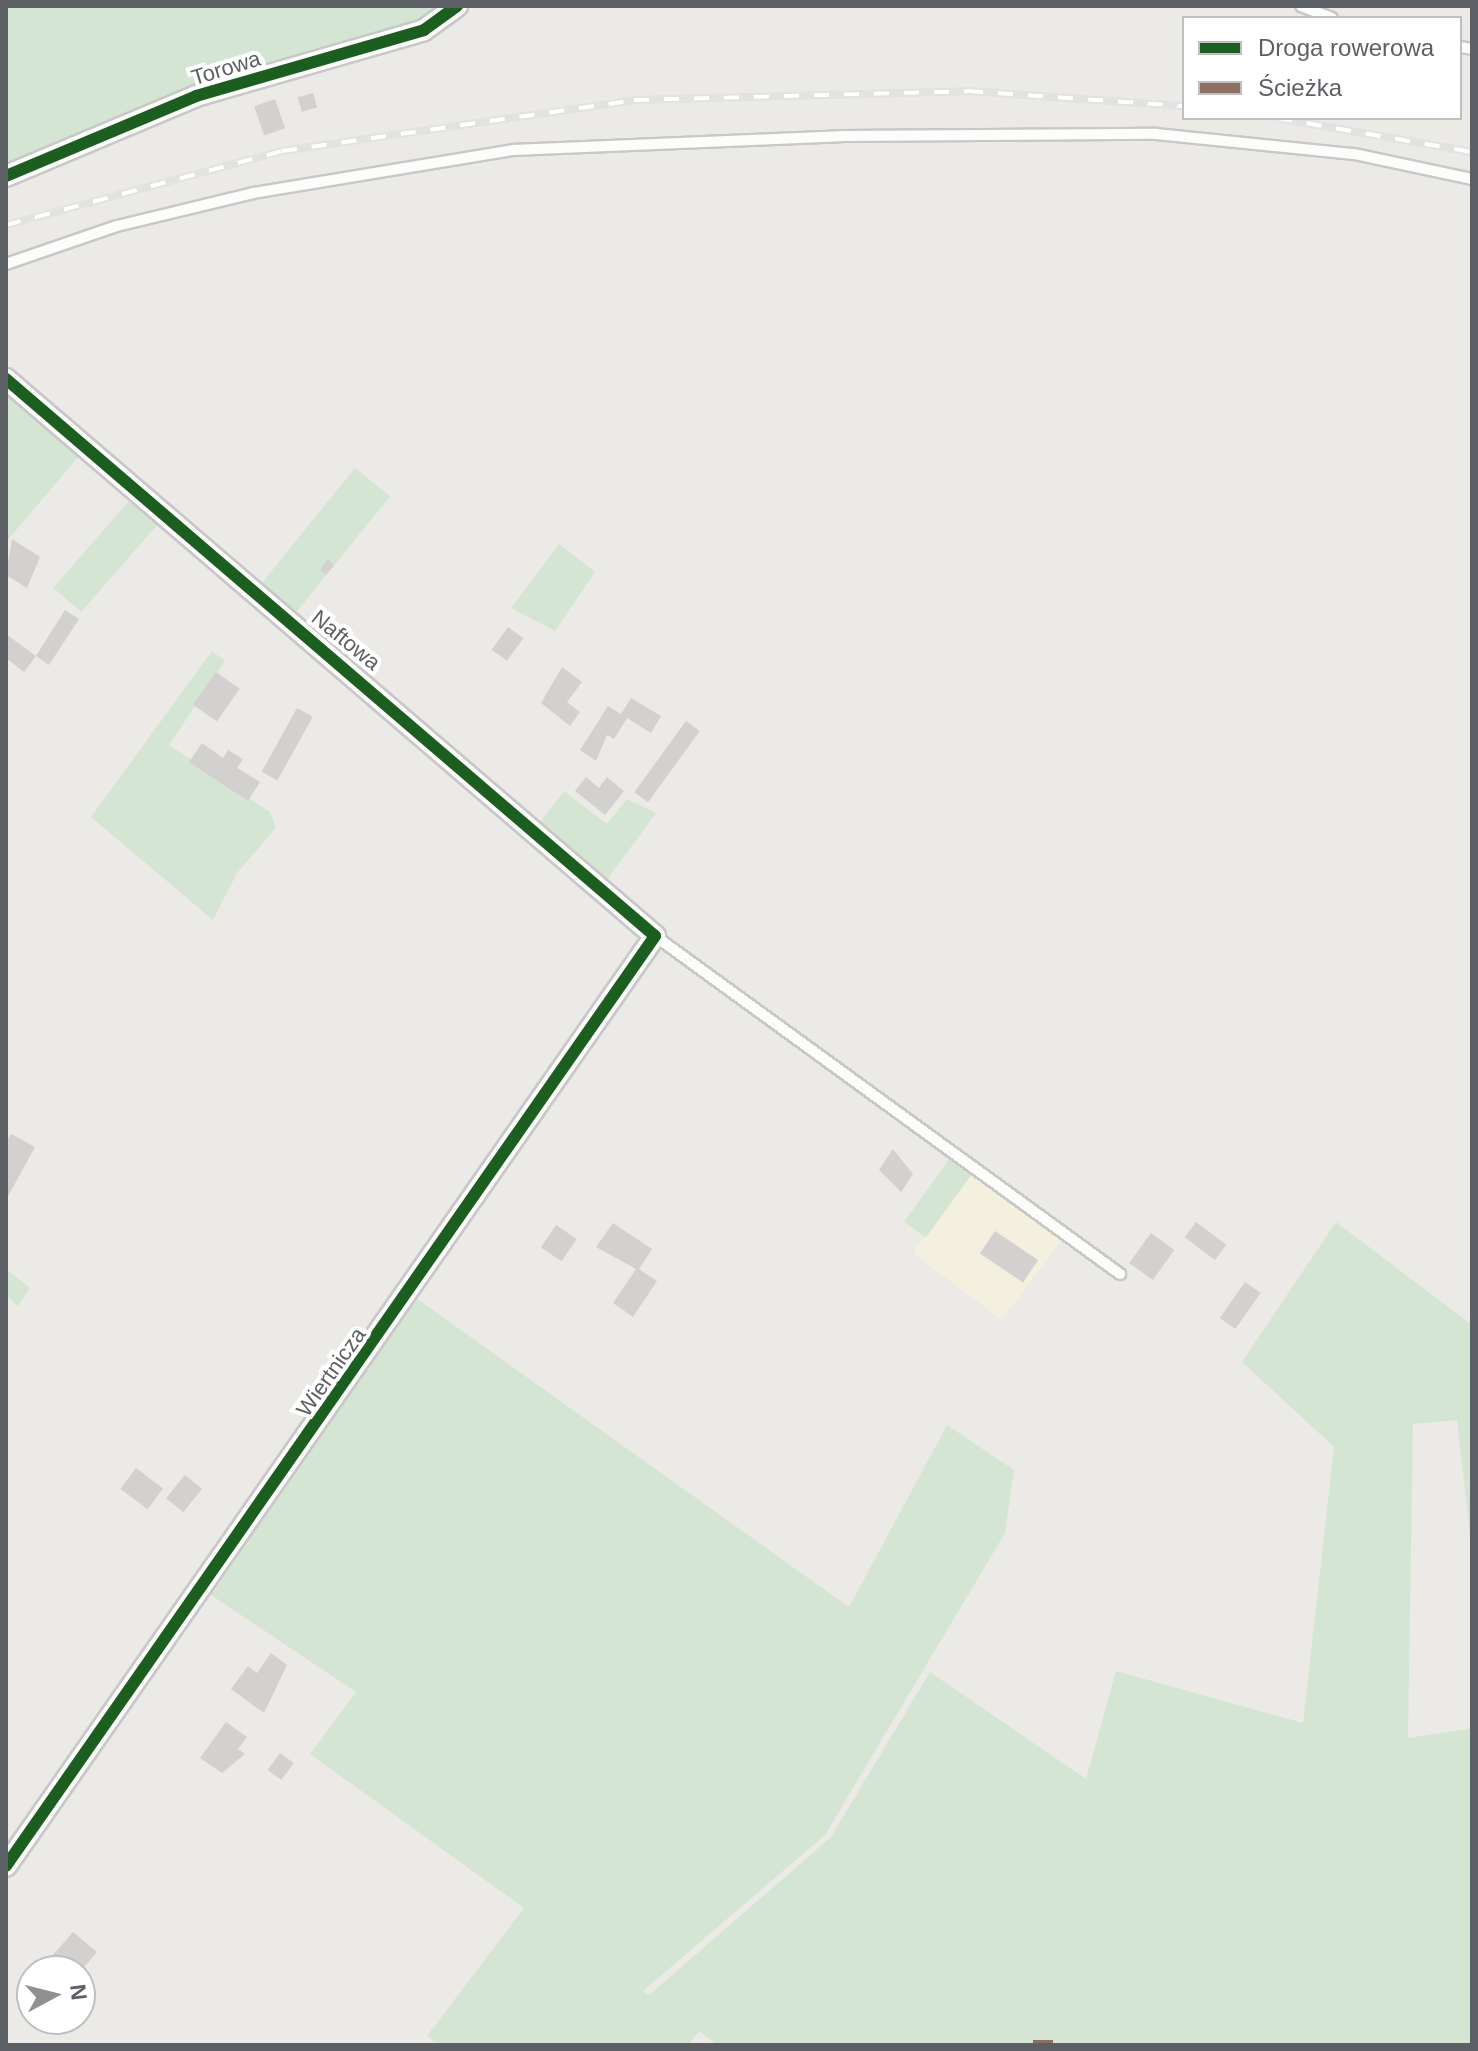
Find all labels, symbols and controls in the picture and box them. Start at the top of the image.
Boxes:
legend [1182,16,1462,120]
text: Droga rowerowa [1258,34,1434,61]
street label: Torowa [188,45,264,91]
text: Ścieżka [1258,74,1342,101]
street label: Naftowa [306,604,386,676]
street label: Wiertnicza [291,1322,371,1422]
north arrow [16,1955,96,2035]
text: N [65,1983,92,2002]

